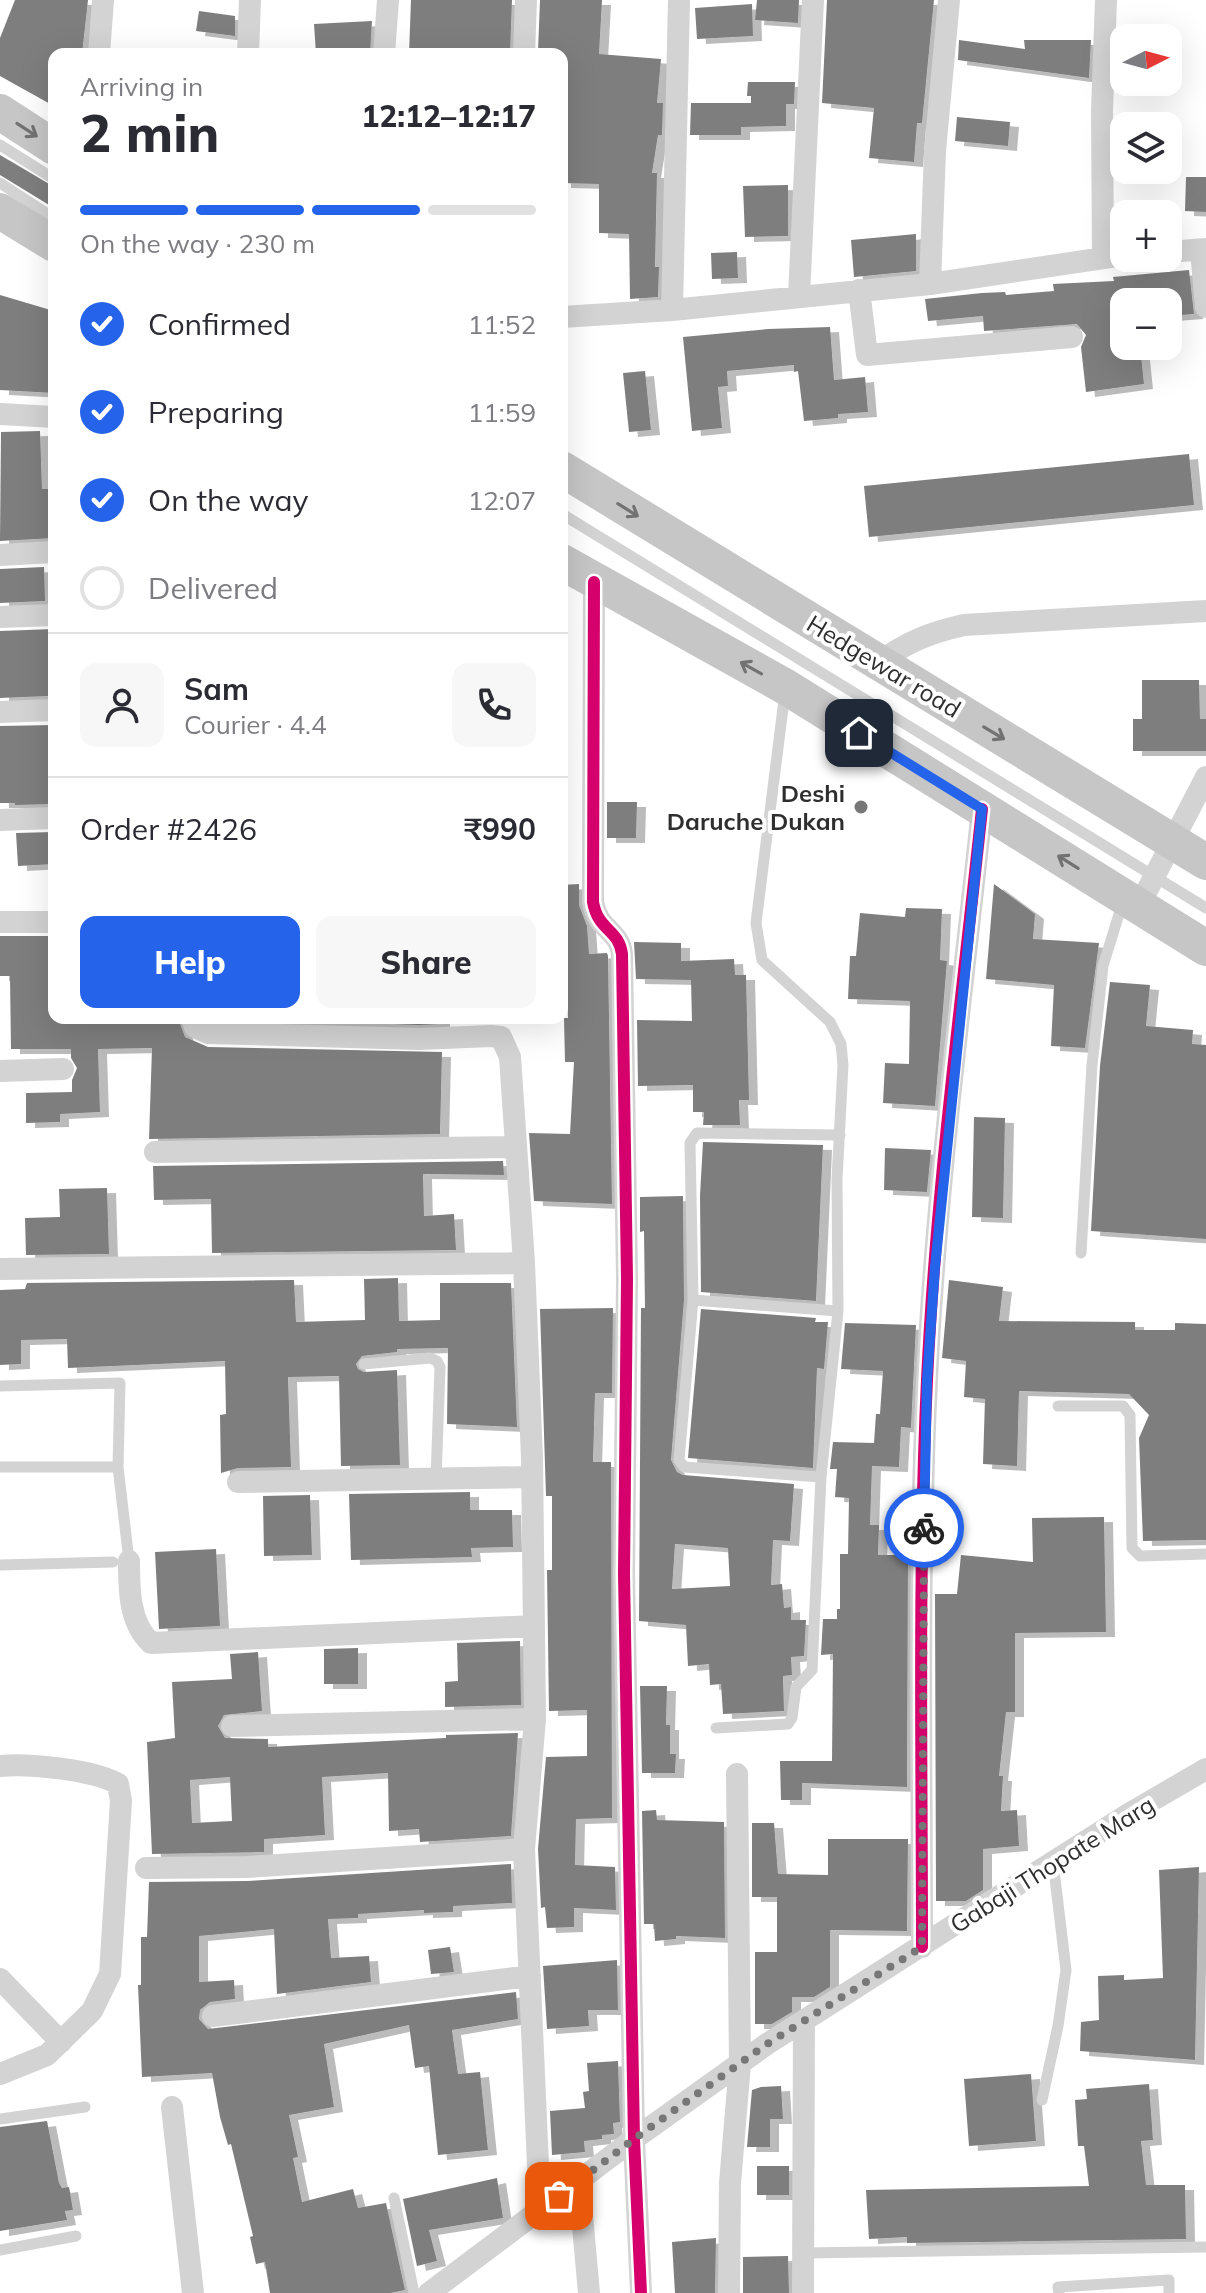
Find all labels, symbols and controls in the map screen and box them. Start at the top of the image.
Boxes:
north arrow [1110,24,1182,96]
map controls [1110,24,1182,360]
text: Arriving in [80,70,203,103]
text: 12:12–12:17 [361,97,536,135]
text: 2 min [80,100,219,165]
button: layers [1110,112,1182,184]
one-way arrow [15,122,38,138]
button: + [1110,200,1182,272]
text: On the way · 230 m [80,227,315,260]
button: − [1110,288,1182,360]
icon: check [80,302,124,346]
text: Confirmed [148,305,291,343]
text: 11:52 [468,308,536,341]
icon: check [80,390,124,434]
text: Preparing [148,393,284,431]
text: 11:59 [468,396,536,429]
icon: check [80,478,124,522]
text: On the way [148,481,308,519]
text: 12:07 [468,484,536,517]
one-way arrow [617,501,639,518]
text: Delivered [148,569,278,607]
street label: Hedgewar road [802,608,966,724]
one-way arrow [740,660,763,676]
button: person [80,663,164,747]
button: phone [452,663,536,747]
text: Sam [184,670,249,708]
pin [825,699,893,767]
text: Courier · 4.4 [184,708,327,741]
icon: home [837,711,881,755]
one-way arrow [982,725,1004,741]
place label: Deshi Daruche Dukan [667,778,845,836]
marker: Deshi Daruche Dukan [852,798,870,816]
text: Order #2426 [80,810,257,848]
text: ₹990 [464,810,536,848]
one-way arrow [1057,854,1080,870]
button: Help [80,916,300,1008]
button: Share [316,916,536,1008]
courier [884,1488,964,1568]
icon: bike [902,1506,946,1550]
street label: Gabaji Thopate Marg [944,1789,1160,1939]
pin [525,2162,593,2230]
icon: bag [537,2174,581,2218]

